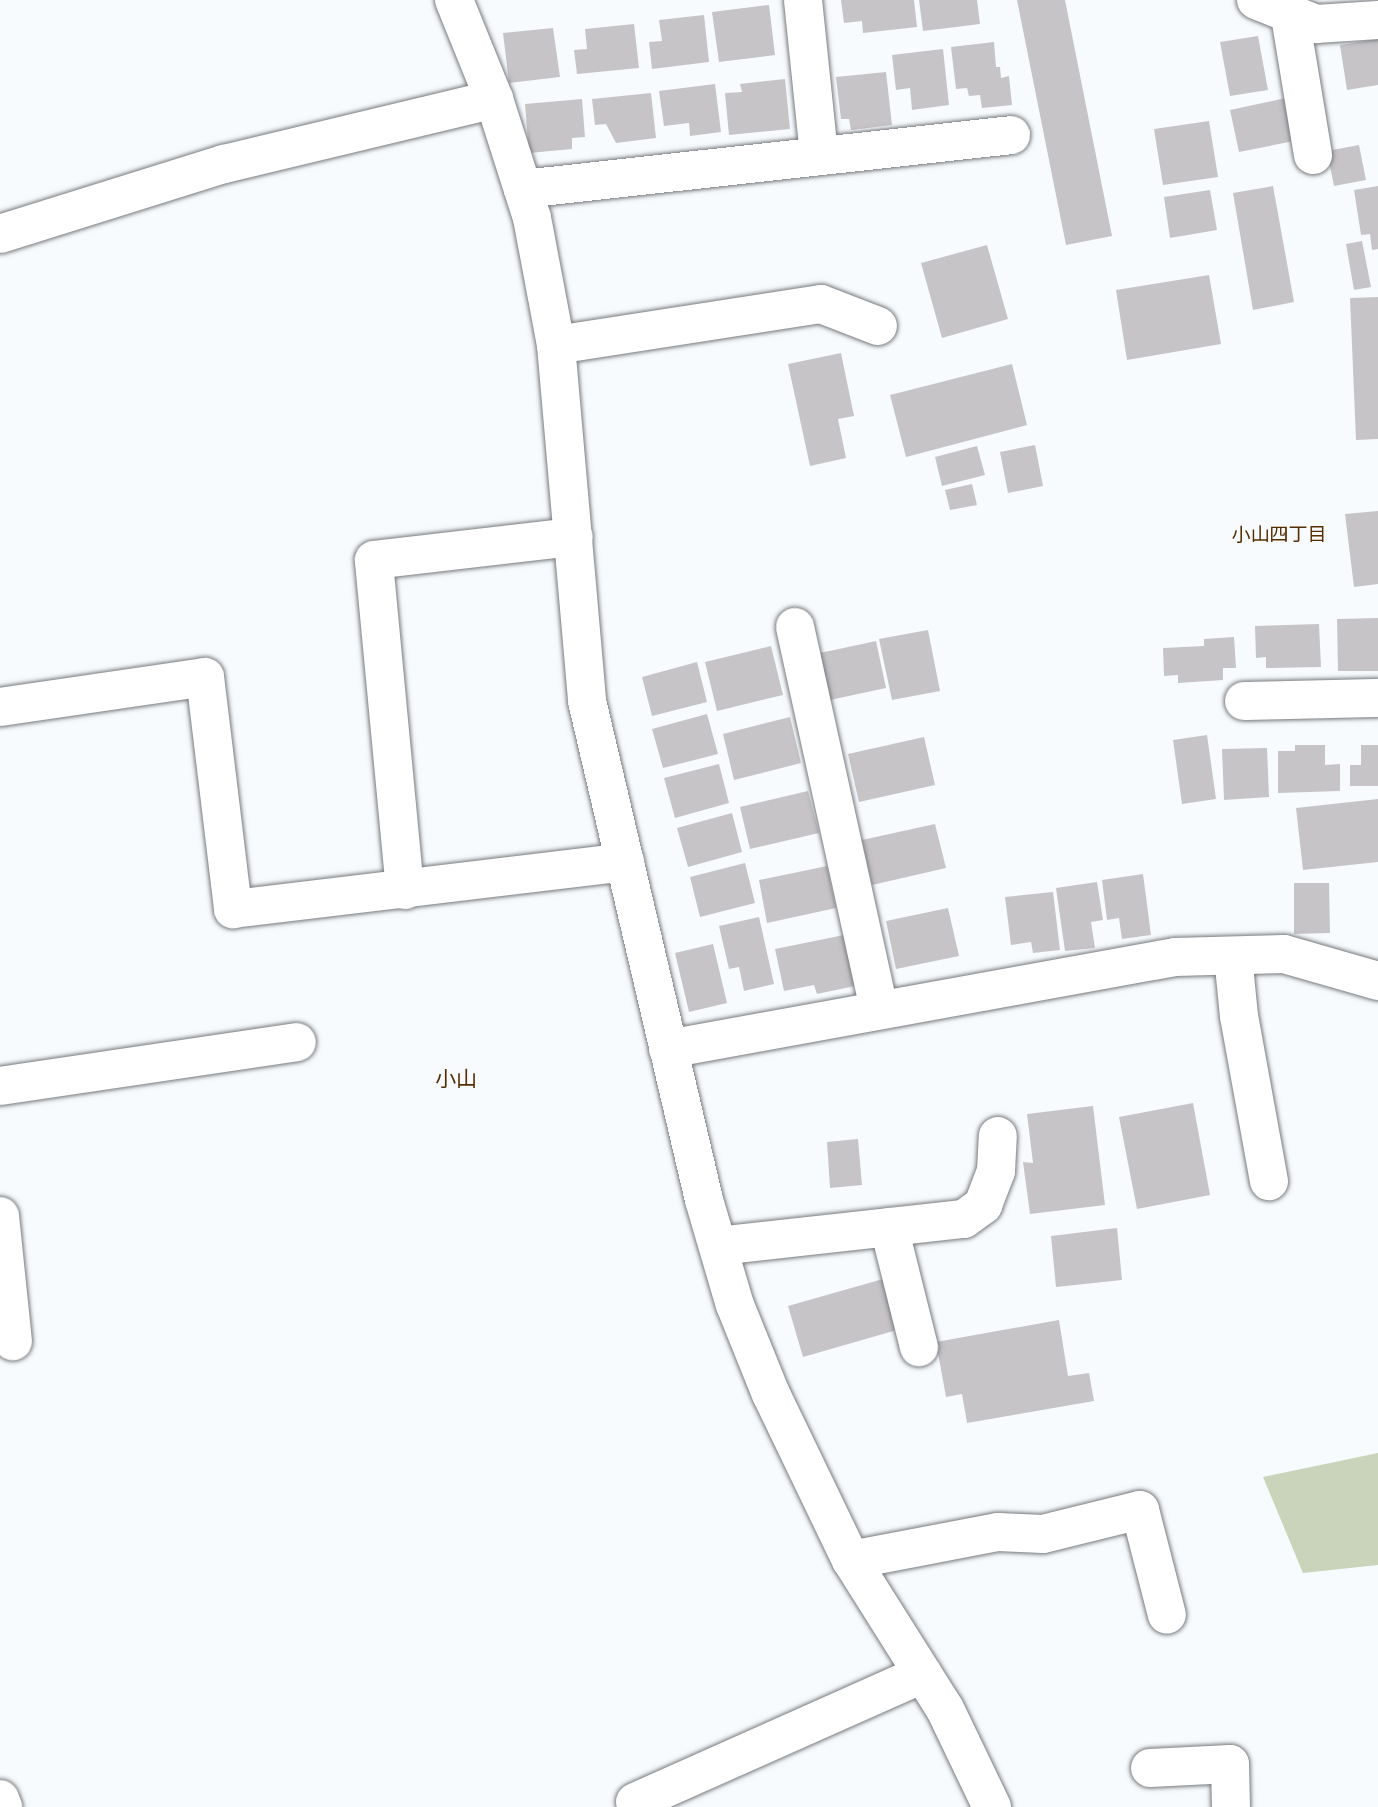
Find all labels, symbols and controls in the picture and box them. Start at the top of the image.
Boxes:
district label: 小山四丁目 [1232,524,1326,546]
district label: 小山 [435,1065,477,1091]

